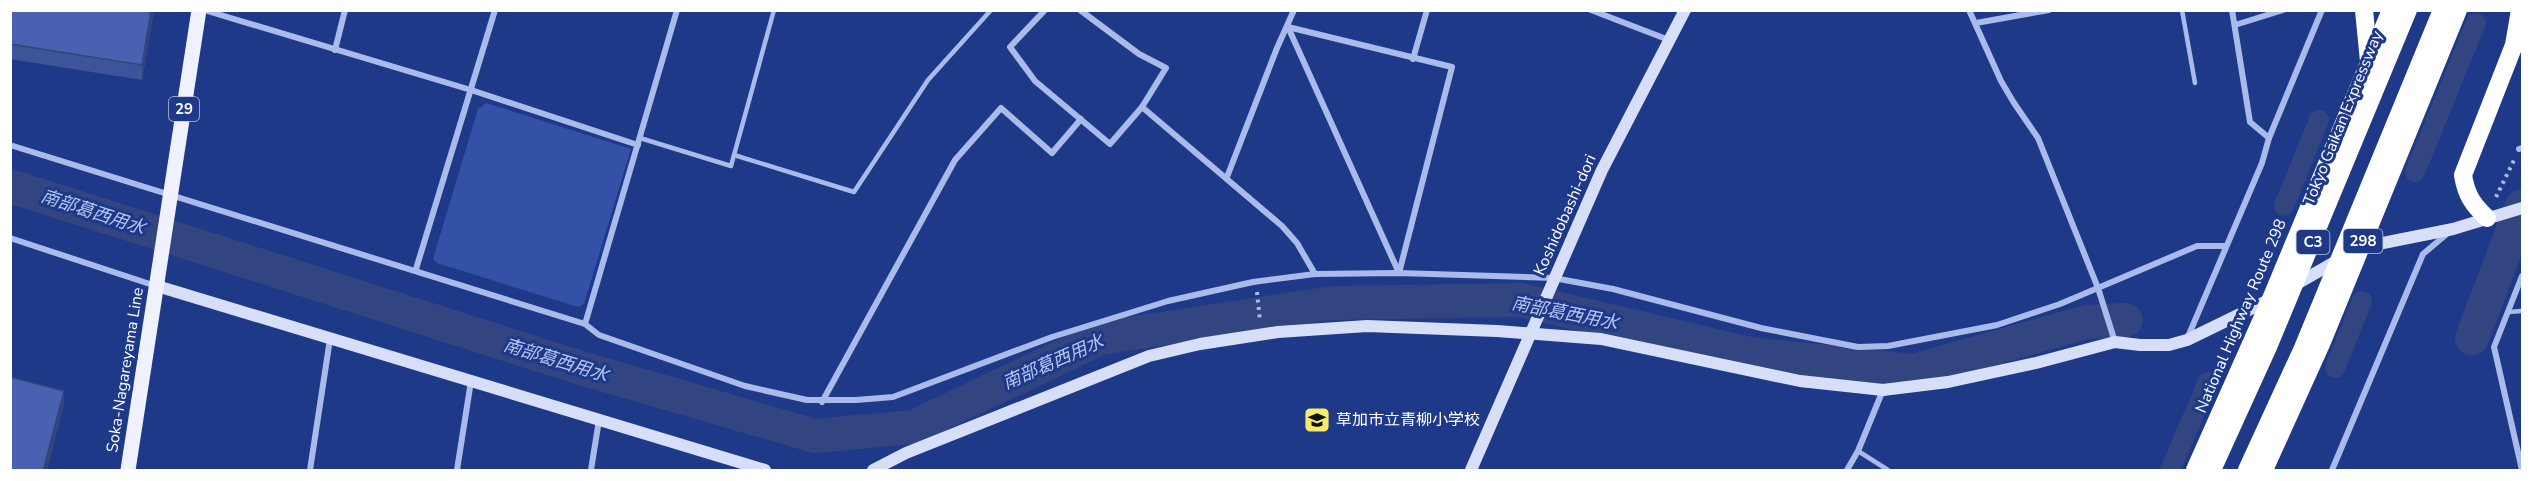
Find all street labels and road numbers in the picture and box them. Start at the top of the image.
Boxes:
street label: Tokyo Gaikan Expressway [2298,27,2388,208]
road number: 29 [169,97,199,121]
street label: Koshidobashi-dori [1528,151,1602,279]
street label: National Highway Route 298 [2190,216,2292,416]
road number: 298 [2344,229,2382,253]
road number: C3 [2296,230,2330,254]
street label: Soka-Nagareyama Line [101,286,149,454]

